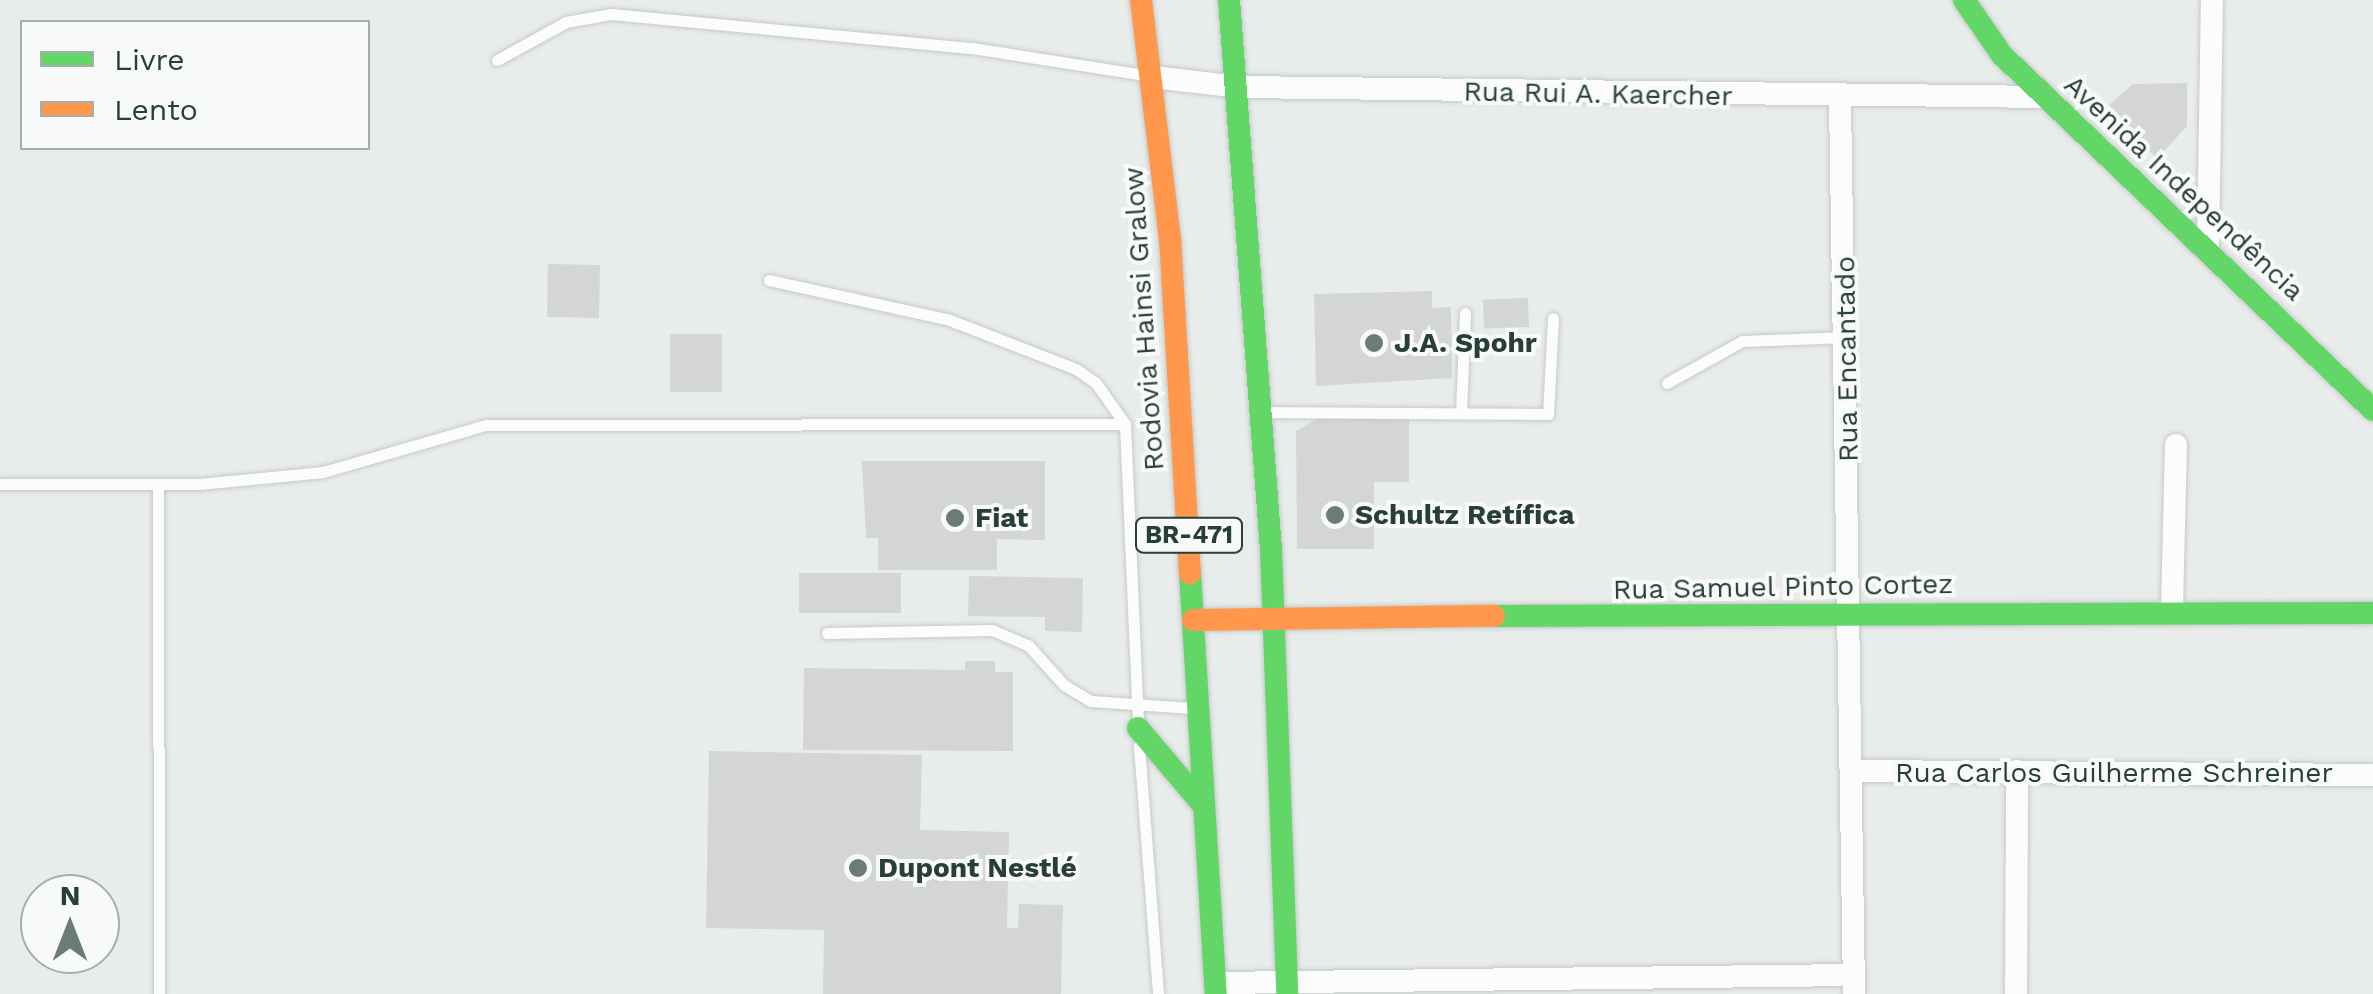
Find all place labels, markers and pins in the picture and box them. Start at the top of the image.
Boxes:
place label: J.A. Spohr [1394,326,1537,360]
marker: J.A. Spohr [1363,332,1385,354]
place label: Schultz Retífica [1355,498,1574,532]
place label: Fiat [975,501,1028,535]
marker: Schultz Retífica [1324,504,1346,526]
marker: Fiat [944,507,966,529]
place label: Dupont Nestlé [878,851,1077,885]
marker: Dupont Nestlé [847,857,869,879]

